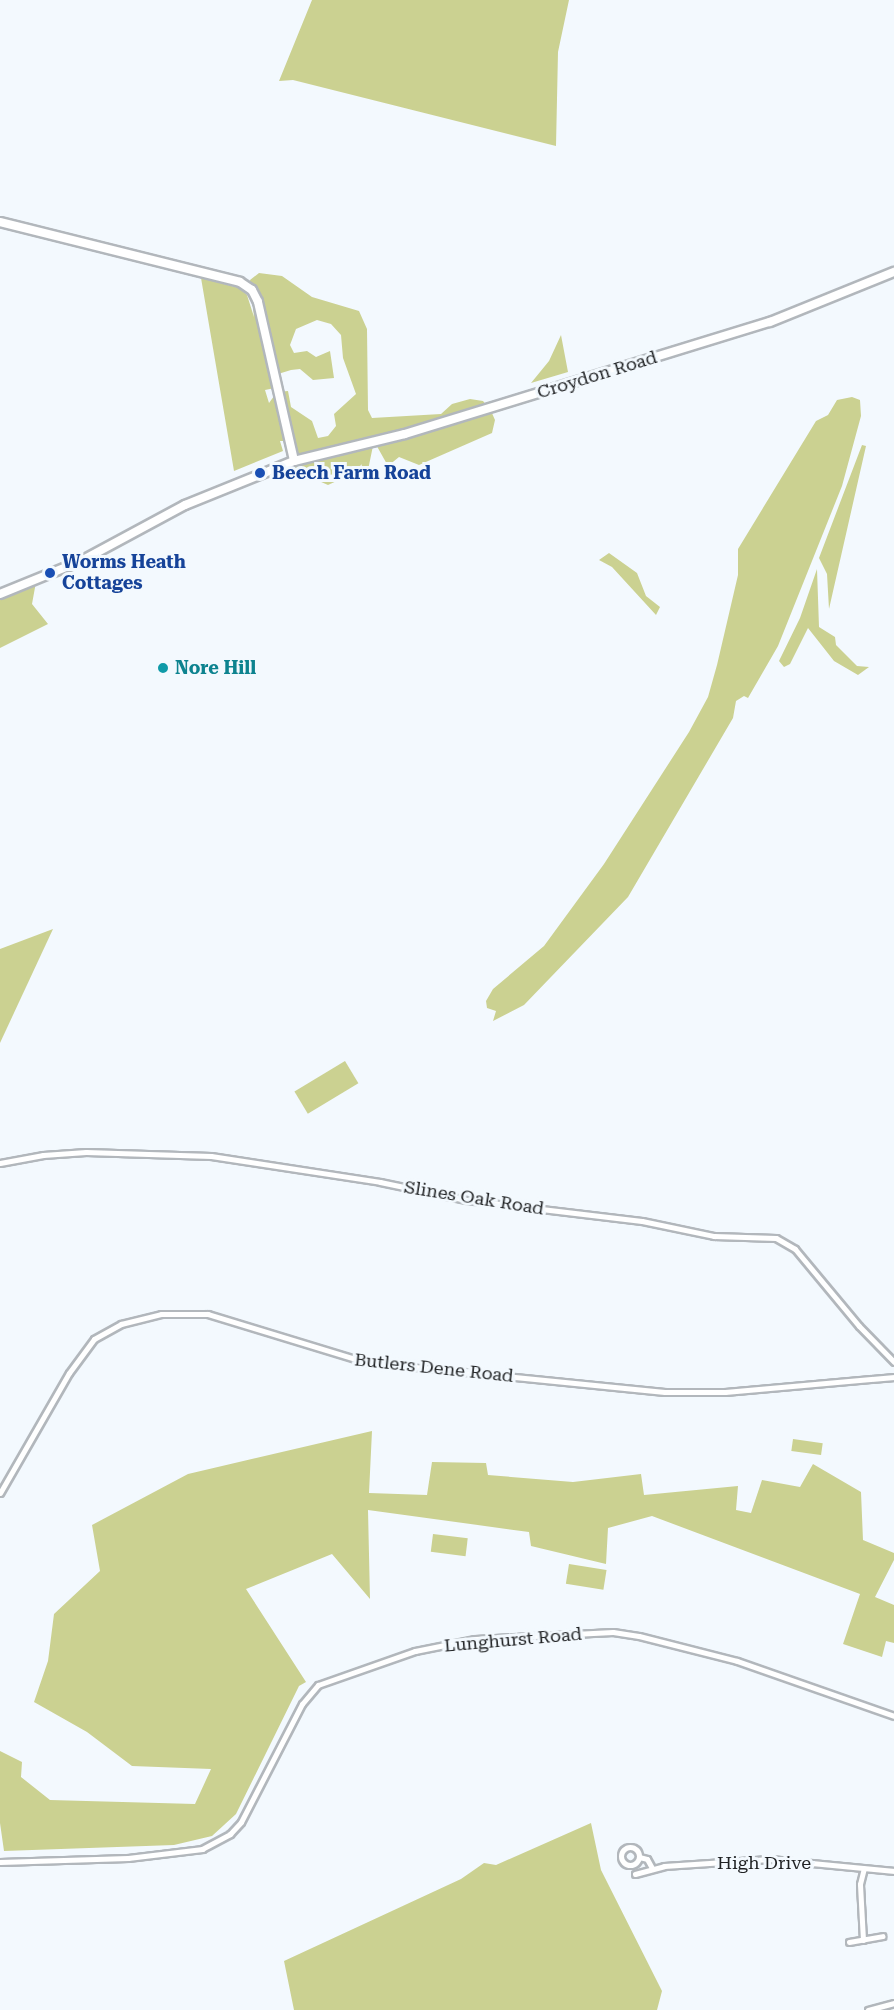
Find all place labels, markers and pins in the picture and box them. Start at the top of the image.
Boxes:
place label: Beech Farm Road [272,462,431,484]
marker: Beech Farm Road [253,466,267,480]
place label: Worms Heath Cottages [62,552,186,594]
marker: Worms Heath Cottages [43,566,57,580]
place label: Nore Hill [175,657,256,679]
marker: Nore Hill [156,661,170,675]

